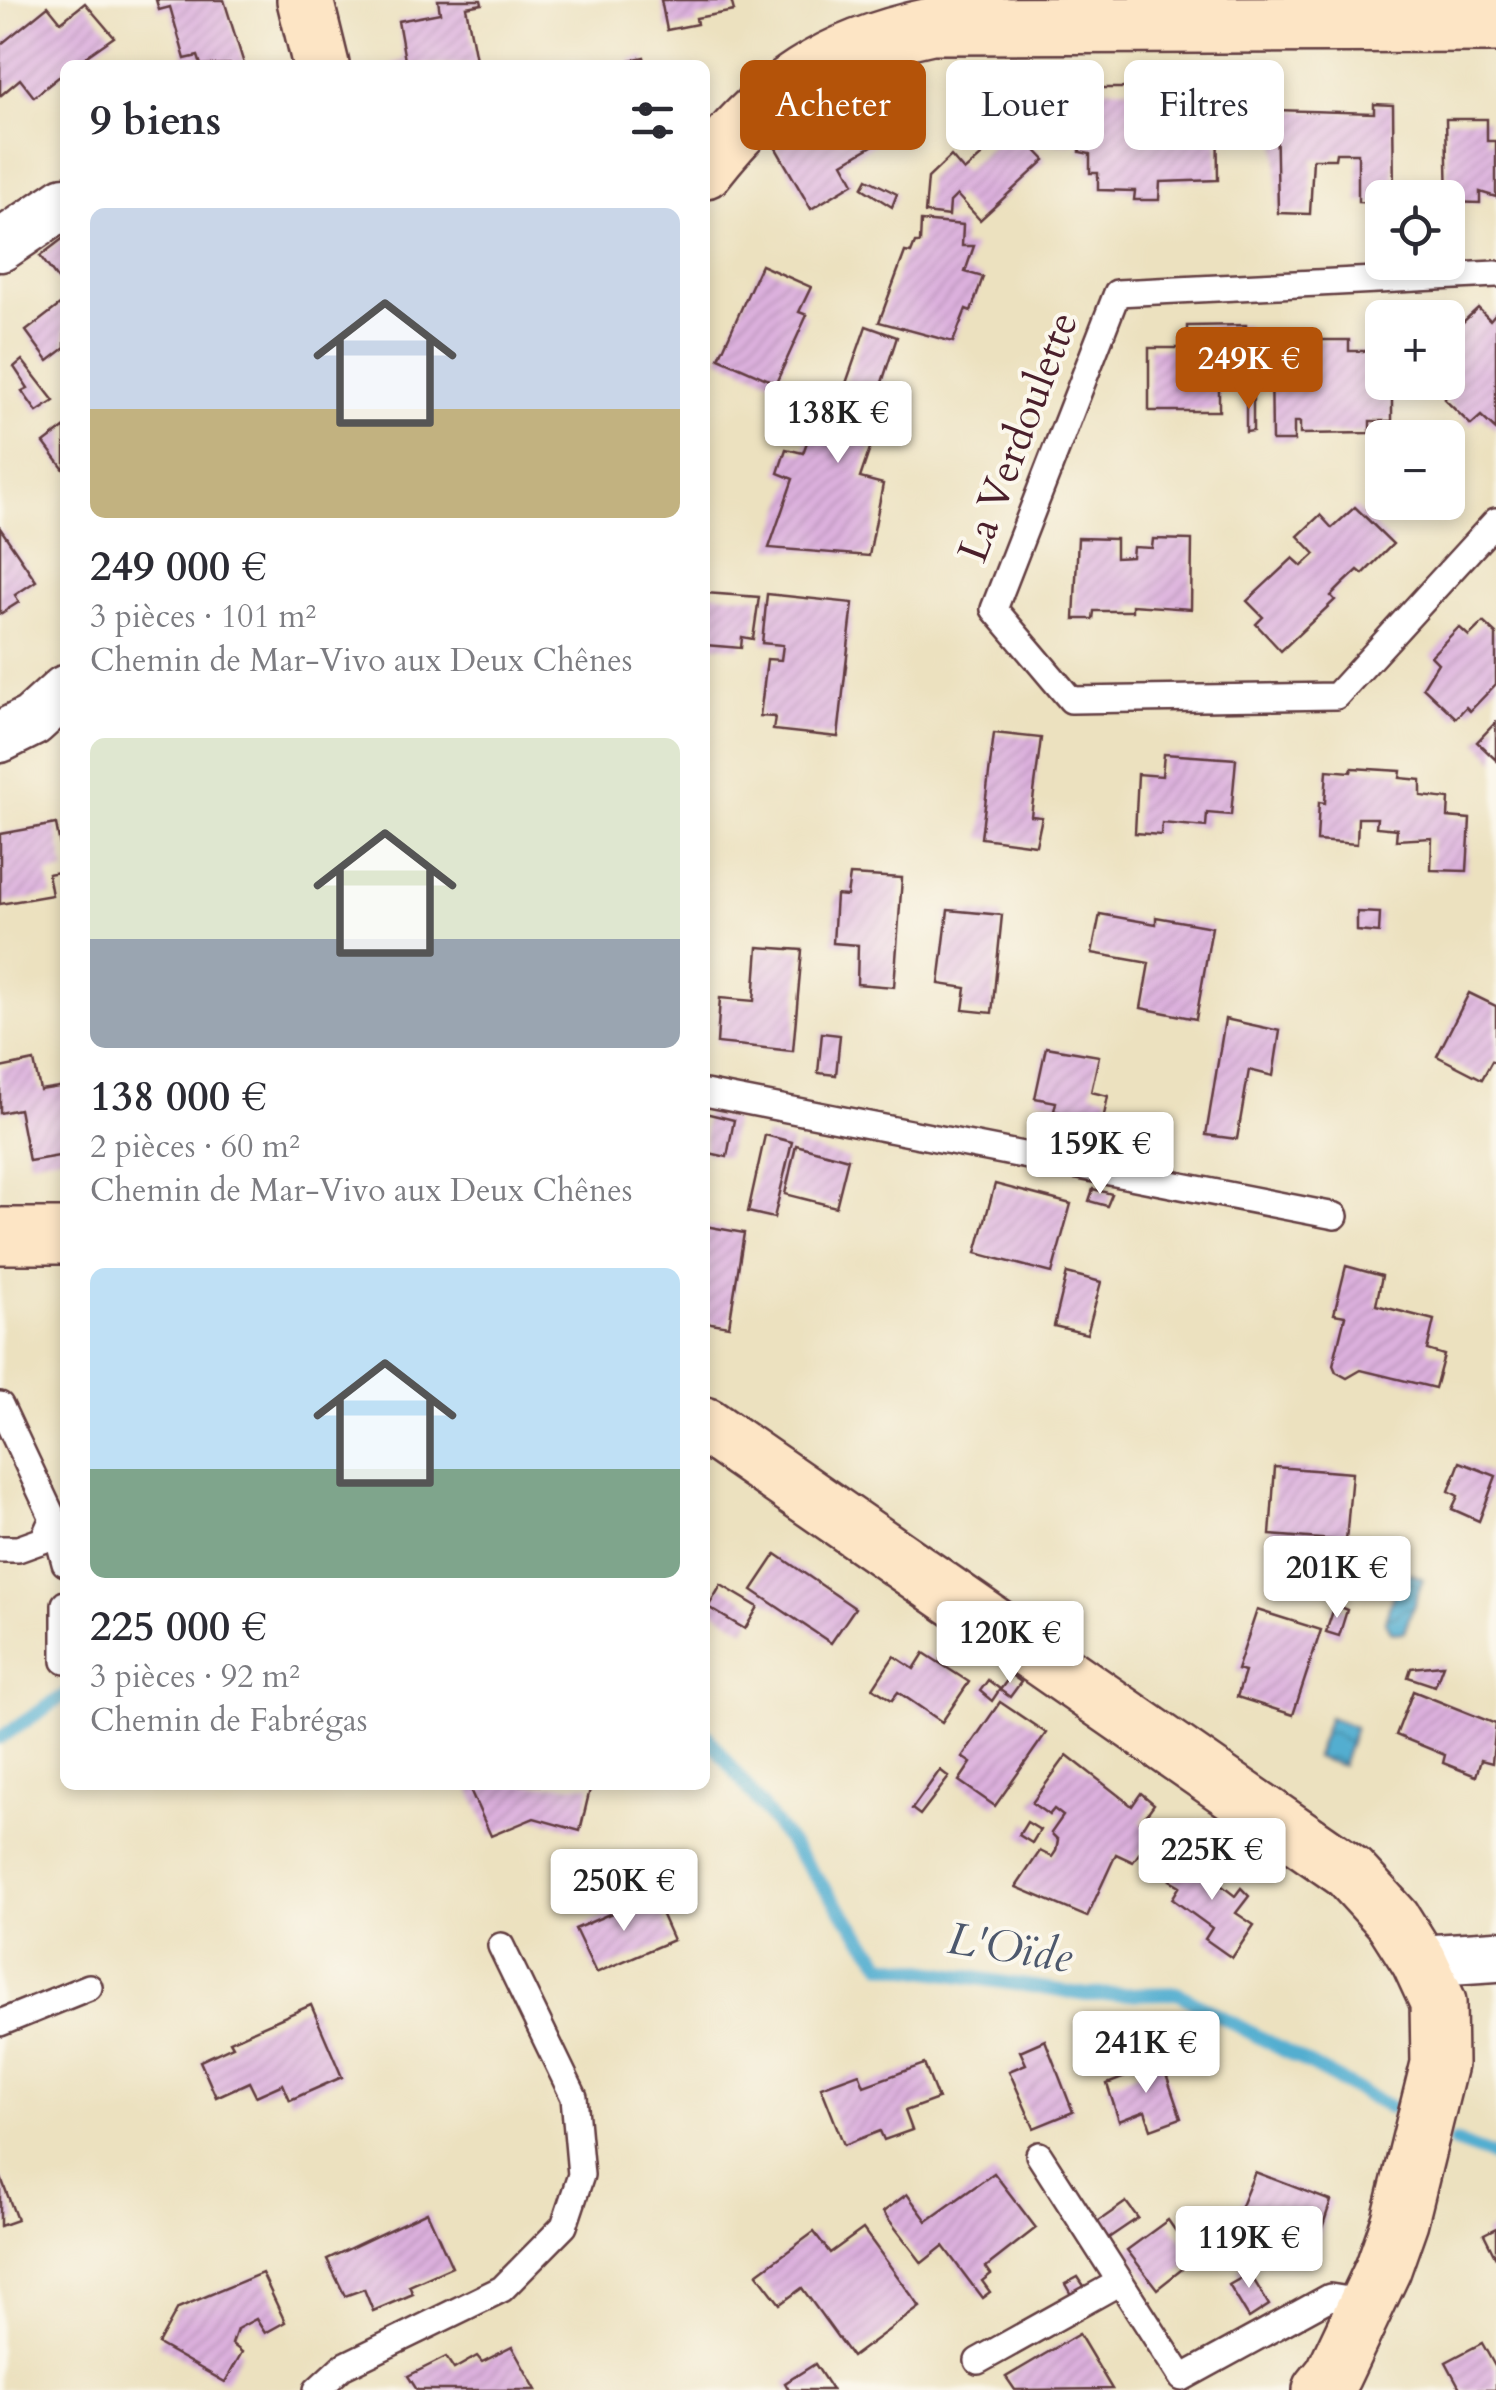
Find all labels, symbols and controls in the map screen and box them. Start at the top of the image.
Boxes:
chip: Acheter [740,60,926,150]
chip: Louer [946,60,1104,150]
chip: Filtres [1124,60,1284,150]
text: 9 biens [90,92,221,149]
icon: filters [625,93,680,148]
map controls [1365,180,1465,520]
button: locate [1365,180,1465,280]
icon: home [295,273,475,453]
button: + [1365,300,1465,400]
street label: La Verdoulette [944,304,1092,570]
pin: 249K € [1168,327,1330,412]
text: 249K € [1198,337,1300,381]
pin: 138K € [757,381,919,466]
text: 138K € [787,391,889,435]
button: − [1365,420,1465,520]
text: 249 000 € [90,538,267,595]
text: 3 pièces · 101 m² [90,595,316,639]
text: Chemin de Mar-Vivo aux Deux Chênes [90,639,633,683]
icon: home [295,803,475,983]
text: 138 000 € [90,1068,267,1125]
pin: 159K € [1019,1112,1181,1197]
text: 159K € [1049,1122,1151,1166]
text: 2 pièces · 60 m² [90,1125,300,1169]
text: Chemin de Mar-Vivo aux Deux Chênes [90,1169,633,1213]
icon: home [295,1333,475,1513]
pin: 201K € [1256,1536,1418,1621]
text: 201K € [1286,1546,1388,1590]
text: 225 000 € [90,1598,267,1655]
pin: 120K € [929,1601,1091,1686]
text: 120K € [959,1611,1061,1655]
text: 3 pièces · 92 m² [90,1655,300,1699]
text: Chemin de Fabrégas [90,1699,367,1743]
pin: 225K € [1131,1818,1293,1903]
text: 225K € [1161,1828,1263,1872]
pin: 250K € [543,1849,705,1934]
text: 250K € [573,1859,675,1903]
water label: L'Oïde [943,1908,1077,1988]
pin: 241K € [1065,2011,1227,2096]
text: 241K € [1095,2021,1197,2065]
pin: 119K € [1168,2206,1330,2291]
text: 119K € [1198,2216,1300,2260]

